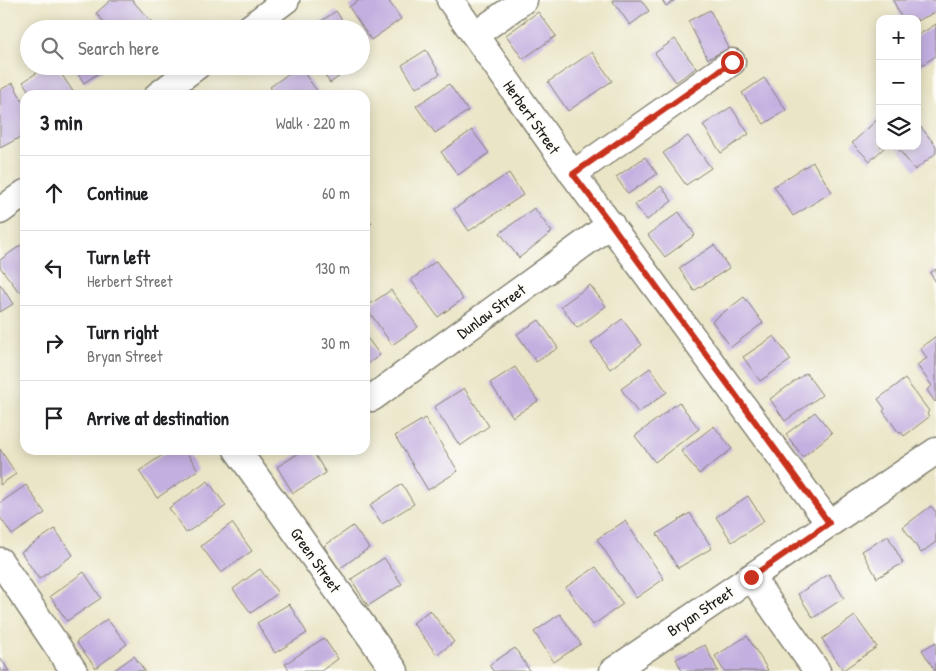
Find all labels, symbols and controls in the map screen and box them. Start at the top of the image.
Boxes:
map controls [876,15,921,150]
button: + [876,15,921,60]
search box [20,20,370,75]
icon: search [38,34,66,62]
text: Search here [78,35,159,61]
route start [721,51,744,74]
button: − [876,60,921,105]
street label: Herbert Street [498,76,566,159]
button: layers [876,105,921,150]
text: 3 min [40,108,83,137]
text: Walk · 220 m [276,112,350,134]
icon: ahead [40,179,68,207]
text: Continue [87,180,148,206]
text: 60 m [322,182,350,204]
text: Turn left [87,244,150,270]
icon: left [40,254,68,282]
text: 130 m [315,257,350,279]
text: Herbert Street [87,270,173,292]
street label: Dunlaw Street [452,278,530,343]
text: Turn right [87,319,158,345]
icon: right [40,329,68,357]
text: 30 m [321,332,350,354]
text: Bryan Street [87,345,162,367]
icon: arrive [40,404,68,432]
text: Arrive at destination [87,405,229,431]
street label: Green Street [286,523,347,597]
route end [740,566,763,589]
street label: Bryan Street [663,581,738,641]

